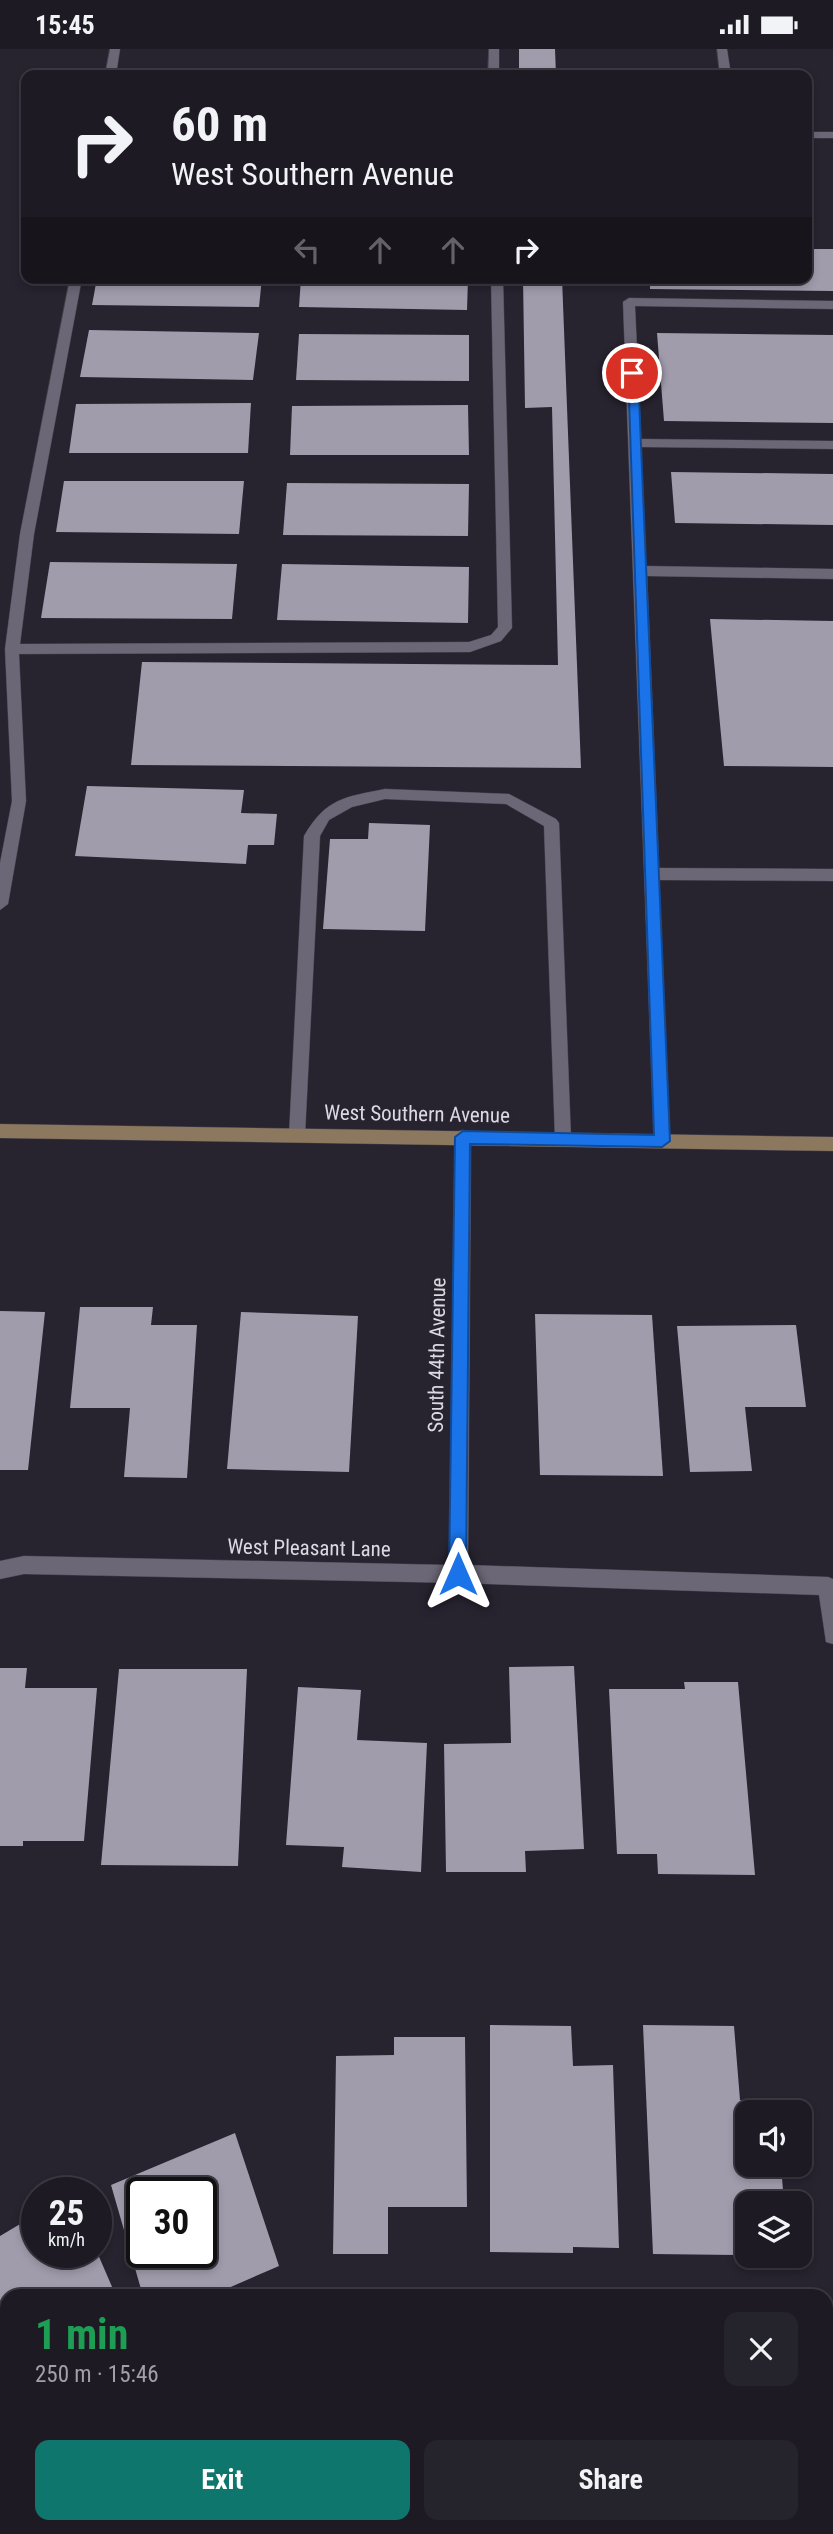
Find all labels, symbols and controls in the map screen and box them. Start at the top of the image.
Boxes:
text: 15:45 [35,10,95,40]
text: 60 m [171,96,268,153]
icon: right [56,98,147,189]
text: West Southern Avenue [171,155,454,193]
icon: left [288,231,326,269]
icon: ahead [361,231,399,269]
icon: ahead [434,231,472,269]
icon: right [507,231,545,269]
pin [602,343,662,403]
icon: arrive [613,354,651,392]
street label: West Southern Avenue [324,1100,510,1128]
street label: South 44th Avenue [424,1277,450,1433]
street label: West Pleasant Lane [227,1535,391,1561]
position arrow [421,1537,495,1611]
map controls [735,2100,812,2268]
button: sound [735,2100,812,2177]
speed limit sign: 30 [126,2177,217,2268]
button: layers [735,2191,812,2268]
text: 25 [49,2193,84,2234]
text: km/h [48,2229,85,2250]
text: 1 min [35,2310,128,2359]
button: close [724,2312,798,2386]
text: 250 m · 15:46 [35,2361,159,2388]
button: Exit [35,2440,410,2520]
button: Share [424,2440,798,2520]

